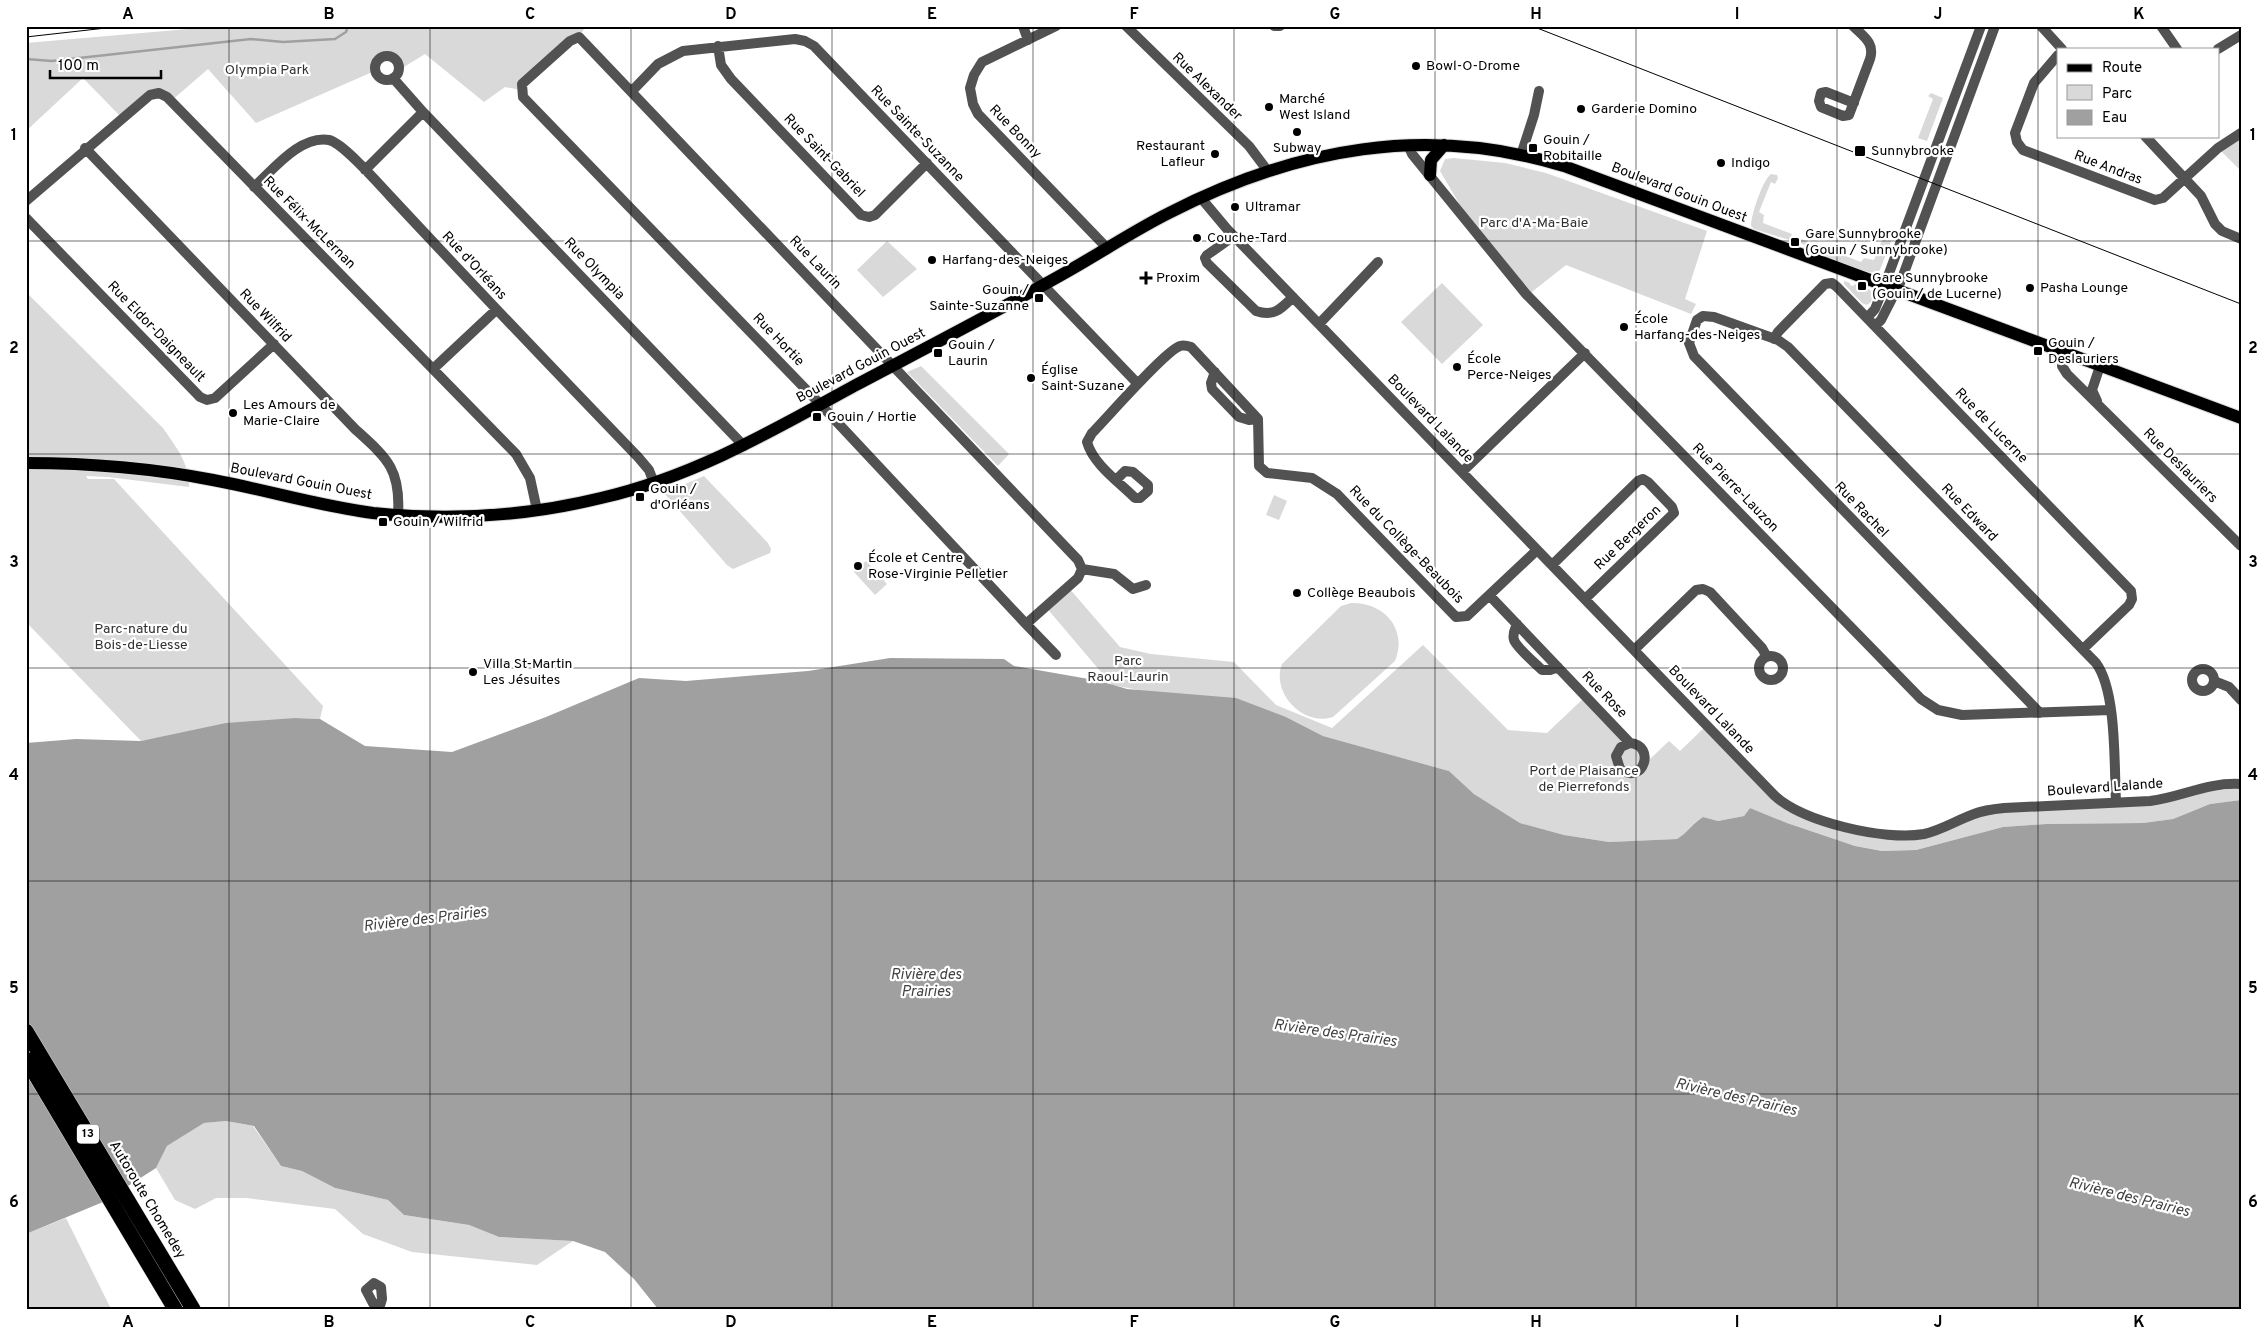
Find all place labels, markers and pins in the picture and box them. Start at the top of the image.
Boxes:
place label: Bowl-O-Drome [1426,58,1520,75]
marker: Bowl-O-Drome [1410,60,1422,72]
place label: Marché West Island [1279,91,1350,124]
marker: Marché West Island [1263,101,1275,113]
place label: Garderie Domino [1591,101,1697,118]
marker: Garderie Domino [1575,103,1587,115]
marker: Subway [1291,126,1303,138]
place label: Gouin / Robitaille [1543,132,1602,165]
place label: Restaurant Lafleur [1136,138,1206,171]
place label: Subway [1273,140,1321,157]
marker: Gouin / Robitaille [1527,142,1539,154]
place label: Sunnybrooke [1871,143,1954,160]
marker: Sunnybrooke [1853,144,1867,158]
marker: Restaurant Lafleur [1209,148,1221,160]
place label: Indigo [1731,155,1770,172]
marker: Indigo [1715,157,1727,169]
place label: Ultramar [1245,199,1301,216]
marker: Ultramar [1229,201,1241,213]
place label: Gare Sunnybrooke (Gouin / Sunnybrooke) [1805,226,1948,259]
place label: Couche-Tard [1207,230,1287,247]
marker: Couche-Tard [1191,232,1203,244]
marker: Gare Sunnybrooke (Gouin / Sunnybrooke) [1789,236,1801,248]
place label: Harfang-des-Neiges [942,252,1068,269]
marker: Harfang-des-Neiges [926,254,938,266]
place label: Proxim [1156,270,1200,287]
place label: Gare Sunnybrooke (Gouin / de Lucerne) [1872,270,2002,303]
marker: Proxim [1140,272,1152,284]
marker: Gare Sunnybrooke (Gouin / de Lucerne) [1856,280,1868,292]
place label: Pasha Lounge [2040,280,2128,297]
place label: Gouin / Sainte-Suzanne [929,282,1029,315]
marker: Pasha Lounge [2024,282,2036,294]
marker: Gouin / Sainte-Suzanne [1033,292,1045,304]
place label: École Harfang-des-Neiges [1634,310,1760,344]
marker: École Harfang-des-Neiges [1618,321,1630,333]
place label: Gouin / Deslauriers [2048,335,2119,368]
place label: Gouin / Laurin [948,337,995,370]
marker: Gouin / Deslauriers [2032,345,2044,357]
marker: Gouin / Laurin [932,347,944,359]
place label: École Perce-Neiges [1467,350,1552,384]
place label: Église Saint-Suzane [1041,361,1125,395]
marker: École Perce-Neiges [1451,361,1463,373]
marker: Église Saint-Suzane [1025,372,1037,384]
place label: Les Amours de Marie-Claire [243,397,335,430]
marker: Les Amours de Marie-Claire [227,407,239,419]
place label: Gouin / Hortie [827,409,917,426]
marker: Gouin / Hortie [811,411,823,423]
place label: Gouin / d'Orléans [650,481,710,514]
marker: Gouin / d'Orléans [634,491,646,503]
place label: Gouin / Wilfrid [393,514,483,531]
marker: Gouin / Wilfrid [377,516,389,528]
place label: École et Centre Rose-Virginie Pelletier [868,549,1008,583]
marker: École et Centre Rose-Virginie Pelletier [852,560,864,572]
place label: Collège Beaubois [1307,585,1416,602]
marker: Collège Beaubois [1291,587,1303,599]
place label: Villa St-Martin Les Jésuites [483,656,573,689]
marker: Villa St-Martin Les Jésuites [467,666,479,678]

